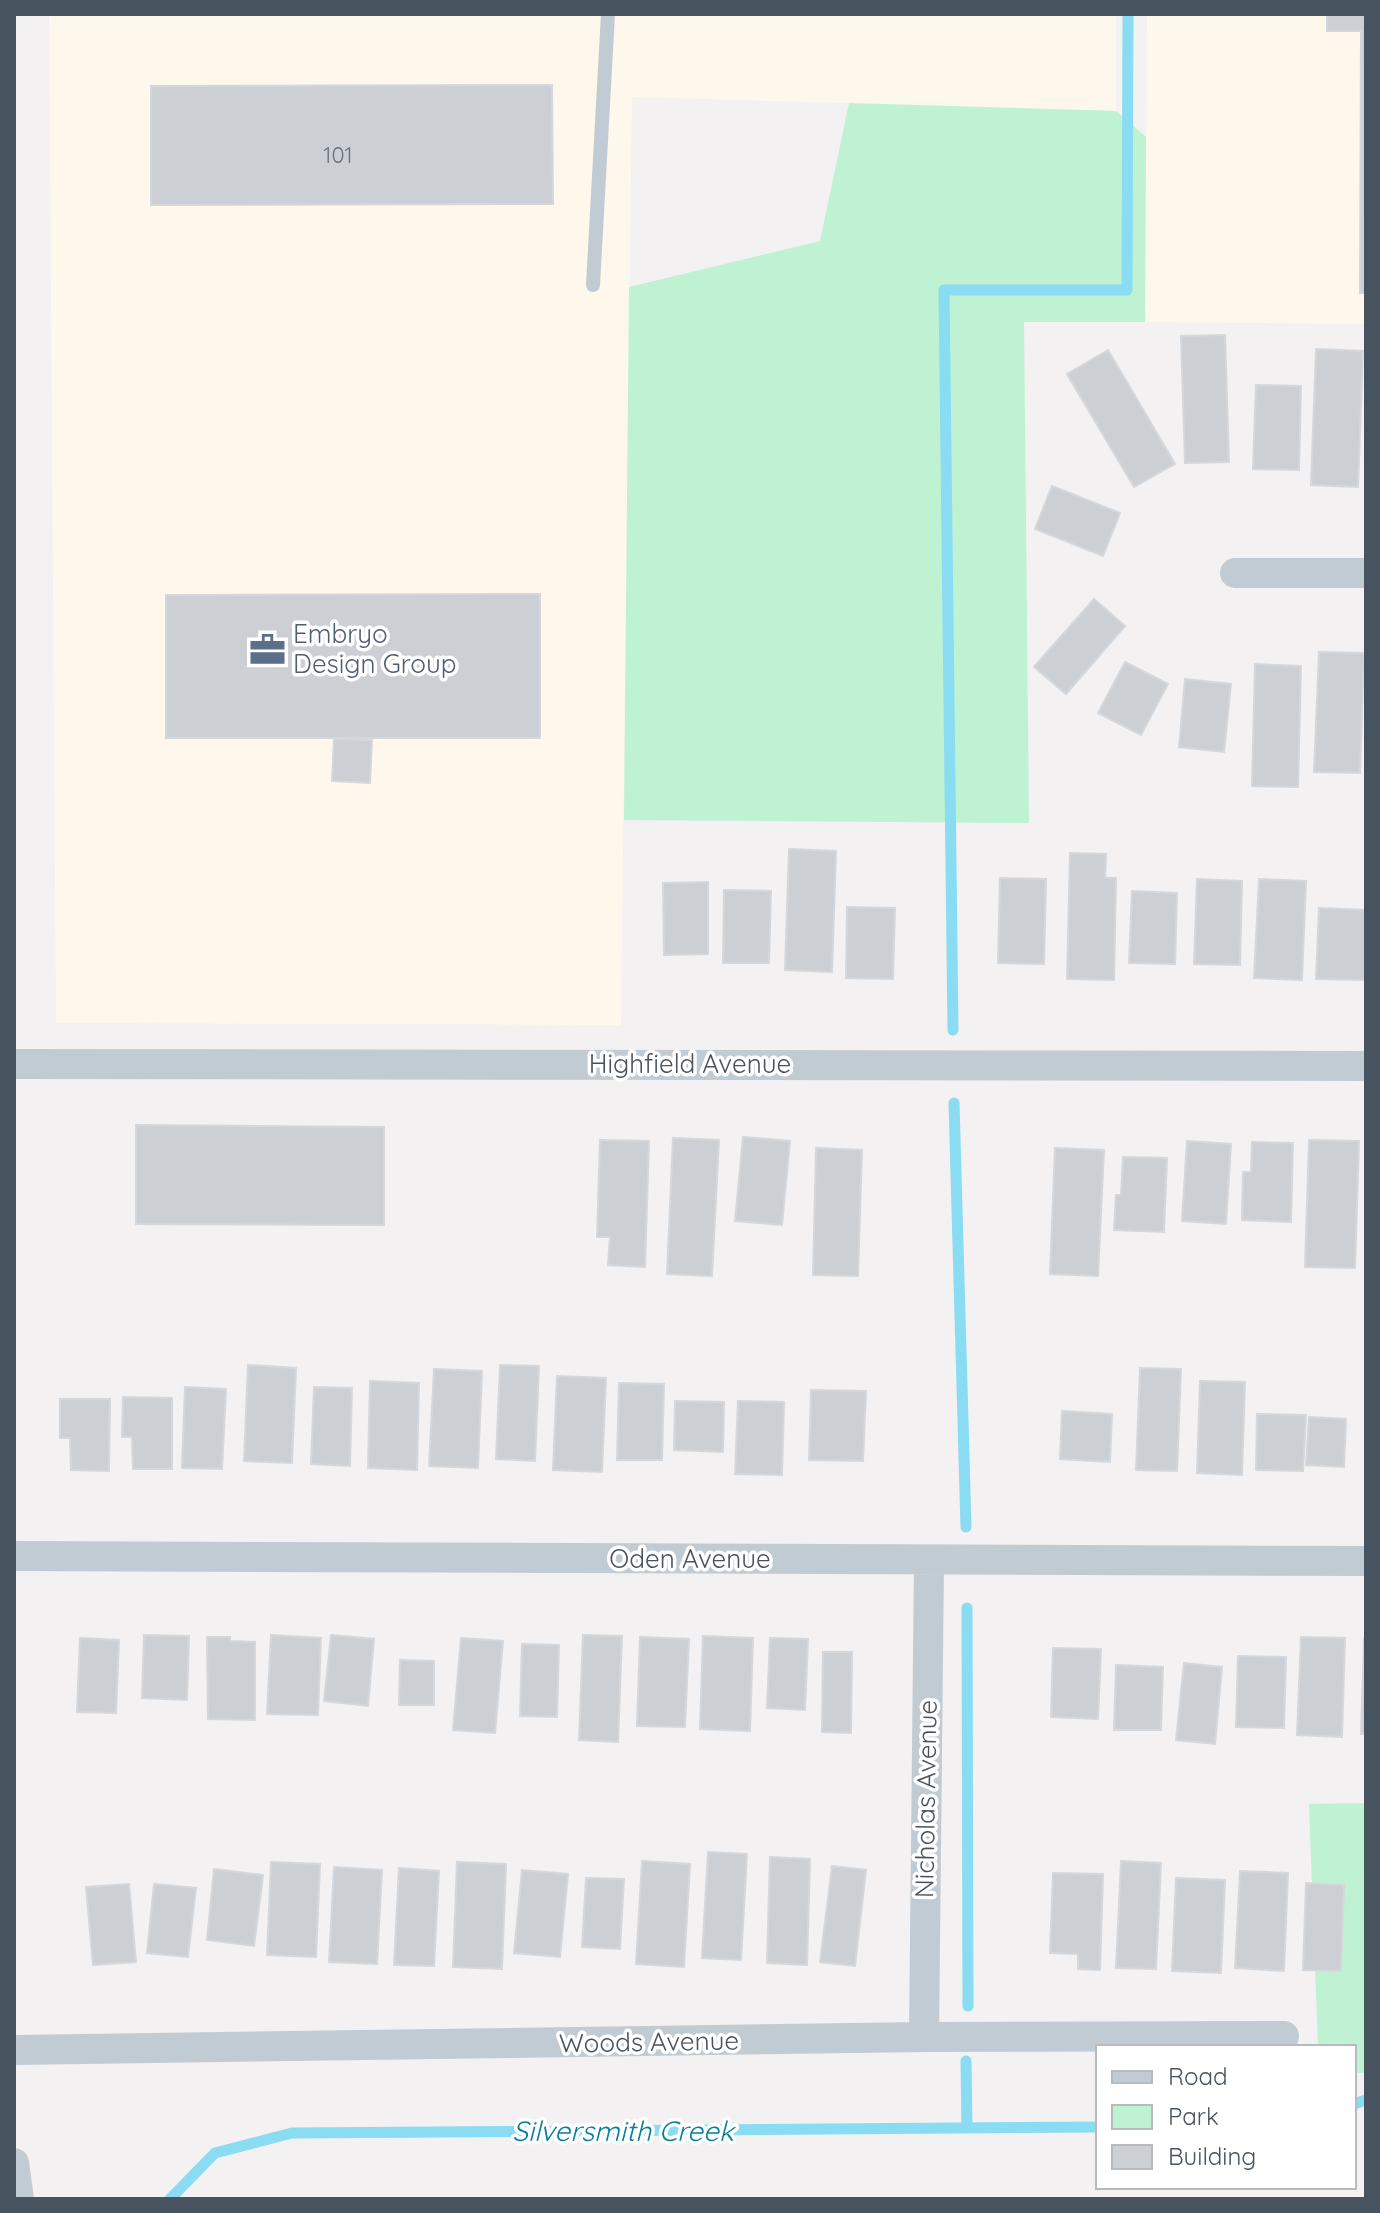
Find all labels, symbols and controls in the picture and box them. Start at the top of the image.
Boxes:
house number: 101 [323,141,353,169]
place label: Embryo Design Group [293,617,456,680]
office icon: Embryo Design Group [248,630,286,668]
street label: Highfield Avenue [589,1047,791,1080]
street label: Oden Avenue [609,1542,771,1575]
street label: Nicholas Avenue [907,1700,944,1898]
street label: Woods Avenue [559,2023,739,2060]
legend [1096,2045,1356,2189]
text: Road [1168,2061,1228,2091]
text: Park [1168,2101,1219,2131]
water label: Silversmith Creek [512,2113,737,2148]
text: Building [1168,2141,1256,2171]

